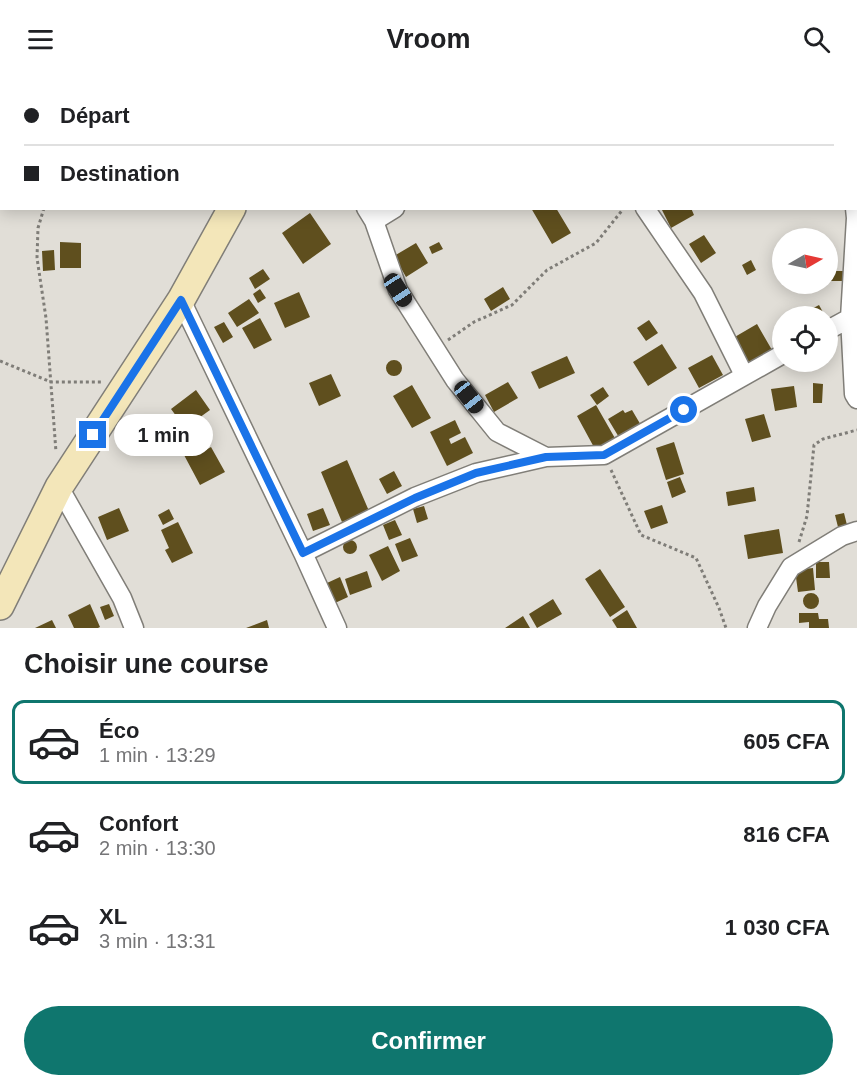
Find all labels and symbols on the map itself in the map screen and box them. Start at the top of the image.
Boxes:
north arrow [772,228,838,294]
car [381,270,415,310]
car [451,377,487,417]
route start [670,396,697,423]
callout: 1 min [114,414,213,456]
route end [79,421,106,448]

